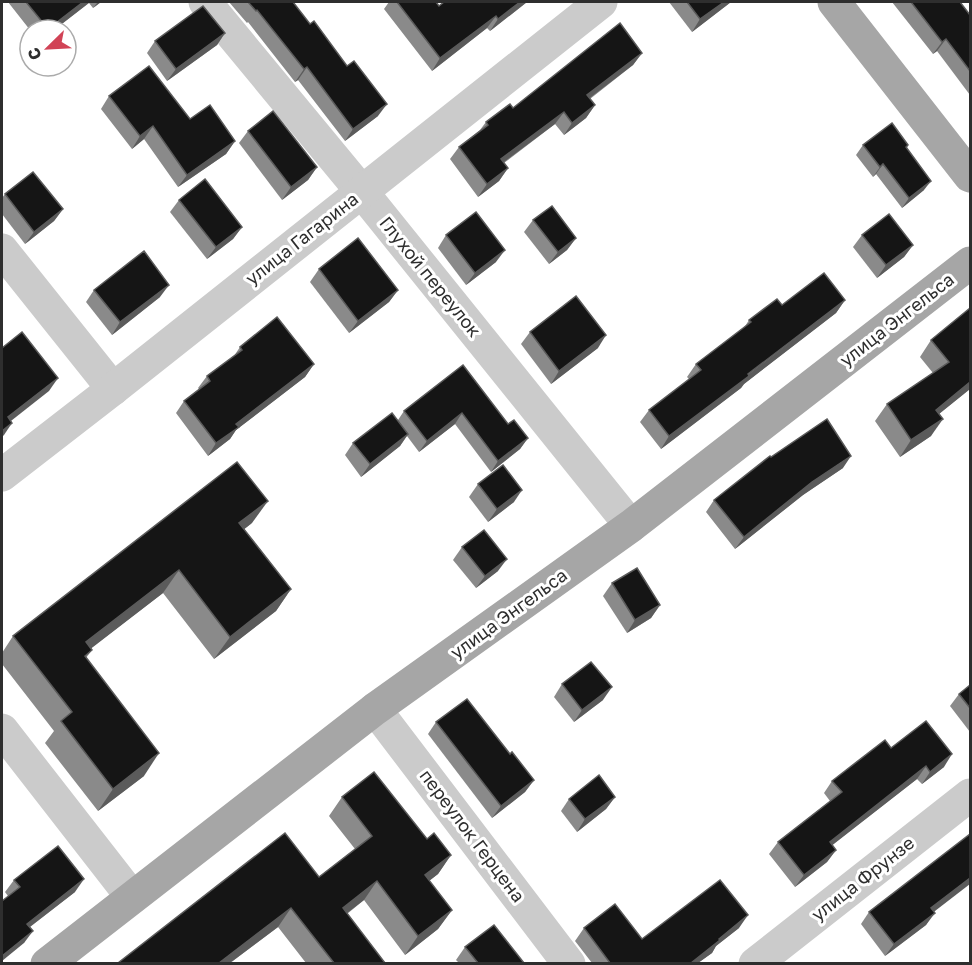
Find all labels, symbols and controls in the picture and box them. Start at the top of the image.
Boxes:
north arrow [18,18,78,78]
text: С [23,45,46,63]
street label: улица Гагарина [241,187,362,289]
street label: Глухой переулок [376,212,486,341]
street label: улица Энгельса [835,268,958,371]
street label: улица Энгельса [446,563,571,663]
street label: переулок Герцена [416,765,530,906]
street label: улица Фрунзе [807,831,918,925]

